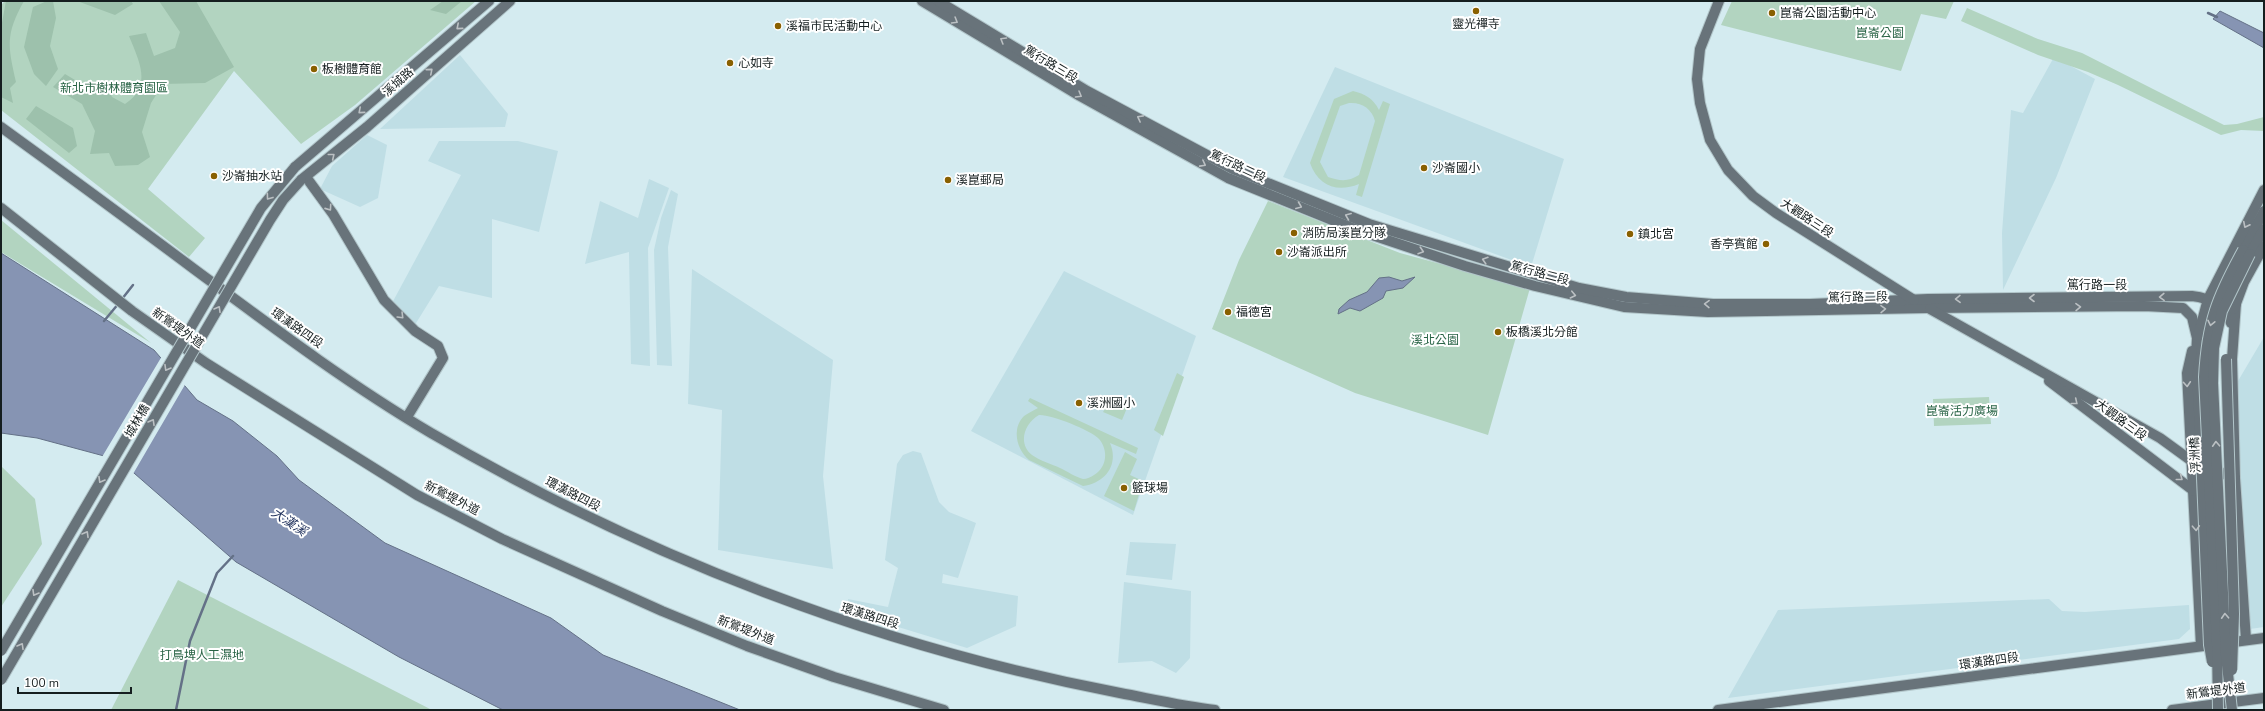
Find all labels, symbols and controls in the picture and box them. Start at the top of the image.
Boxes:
place label: 崑崙公園活動中心 [1780,5,1876,21]
marker: 靈光禪寺 [1471,6,1481,16]
marker: 崑崙公園活動中心 [1767,8,1777,18]
place label: 靈光禪寺 [1452,16,1500,32]
one-way arrow [951,17,958,24]
place label: 溪福市民活動中心 [786,18,882,34]
marker: 溪福市民活動中心 [773,21,783,31]
one-way arrow [457,22,464,29]
park label: 崑崙公園 [1856,25,1904,41]
one-way arrow [1000,37,1007,45]
street label: 篤行路三段 [1021,42,1081,86]
place label: 心如寺 [738,55,774,71]
marker: 心如寺 [725,58,735,68]
place label: 板樹體育館 [322,61,382,77]
marker: 板樹體育館 [309,64,319,74]
street label: 溪城路 [379,64,417,100]
one-way arrow [426,69,433,76]
park label: 新北市樹林體育園區 [60,80,168,96]
one-way arrow [1074,90,1081,98]
one-way arrow [358,107,365,114]
one-way arrow [1136,116,1144,123]
street label: 篤行路二段 [1207,146,1269,186]
one-way arrow [327,154,334,161]
one-way arrow [1199,160,1207,167]
place label: 沙崙國小 [1432,160,1480,176]
marker: 沙崙國小 [1419,163,1429,173]
place label: 沙崙抽水站 [222,168,282,184]
marker: 沙崙抽水站 [209,171,219,181]
place label: 溪崑郵局 [956,172,1004,188]
marker: 溪崑郵局 [943,175,953,185]
one-way arrow [267,192,274,199]
street label: 大觀路三段 [1777,195,1837,241]
one-way arrow [1295,202,1302,210]
one-way arrow [324,204,331,211]
one-way arrow [1344,212,1351,220]
one-way arrow [2243,221,2251,228]
place label: 消防局溪崑分隊 [1302,225,1386,241]
place label: 鎮北宮 [1638,226,1674,242]
marker: 消防局溪崑分隊 [1289,228,1299,238]
marker: 鎮北宮 [1625,229,1635,239]
place label: 香亭賓館 [1710,236,1758,252]
marker: 香亭賓館 [1761,239,1771,249]
place label: 沙崙派出所 [1287,244,1347,260]
one-way arrow [1417,246,1424,255]
marker: 沙崙派出所 [1274,247,1284,257]
one-way arrow [1481,256,1488,265]
street label: 篤行路二段 [1509,258,1571,288]
street label: 篤行路一段 [2067,277,2127,293]
street label: 篤行路二段 [1828,288,1888,306]
one-way arrow [1569,290,1576,299]
one-way arrow [2159,293,2165,301]
one-way arrow [2029,294,2035,302]
one-way arrow [1955,295,1961,303]
one-way arrow [1704,300,1710,308]
one-way arrow [2075,303,2081,311]
street label: 新鶯堤外道 [149,304,207,352]
street label: 環漢路四段 [268,304,326,352]
place label: 福德宮 [1236,304,1272,320]
one-way arrow [1880,305,1886,314]
one-way arrow [213,306,220,313]
marker: 福德宮 [1223,307,1233,317]
one-way arrow [396,311,403,319]
one-way arrow [2207,320,2215,327]
place label: 板橋溪北分館 [1506,324,1578,340]
marker: 板橋溪北分館 [1493,327,1503,337]
park label: 溪北公園 [1411,332,1459,348]
one-way arrow [164,364,171,371]
one-way arrow [2183,381,2192,387]
place label: 溪洲國小 [1087,395,1135,411]
street label: 大觀路三段 [2092,396,2150,444]
one-way arrow [2070,397,2077,404]
marker: 溪洲國小 [1074,398,1084,408]
street label: 城林橋 [121,401,153,441]
park label: 崑崙活力廣場 [1926,403,1998,419]
one-way arrow [148,419,155,426]
street label: 浮洲橋 [2186,437,2204,473]
one-way arrow [2212,441,2220,447]
street label: 環漢路四段 [543,473,603,515]
one-way arrow [2175,474,2182,481]
one-way arrow [98,476,106,483]
street label: 新鶯堤外道 [422,477,482,519]
place label: 籃球場 [1132,480,1168,496]
marker: 籃球場 [1119,483,1129,493]
water label: 大漢溪 [268,504,312,541]
one-way arrow [2191,525,2200,531]
one-way arrow [82,531,89,538]
one-way arrow [33,589,40,596]
street label: 環漢路四段 [839,600,901,632]
street label: 新鶯堤外道 [715,612,777,648]
one-way arrow [2220,613,2229,619]
one-way arrow [16,643,23,650]
park label: 打鳥埤人工濕地 [160,647,244,663]
street label: 環漢路四段 [1958,649,2020,673]
scale bar [18,669,131,695]
text: 100 m [24,675,59,691]
street label: 新鶯堤外道 [2185,679,2247,703]

